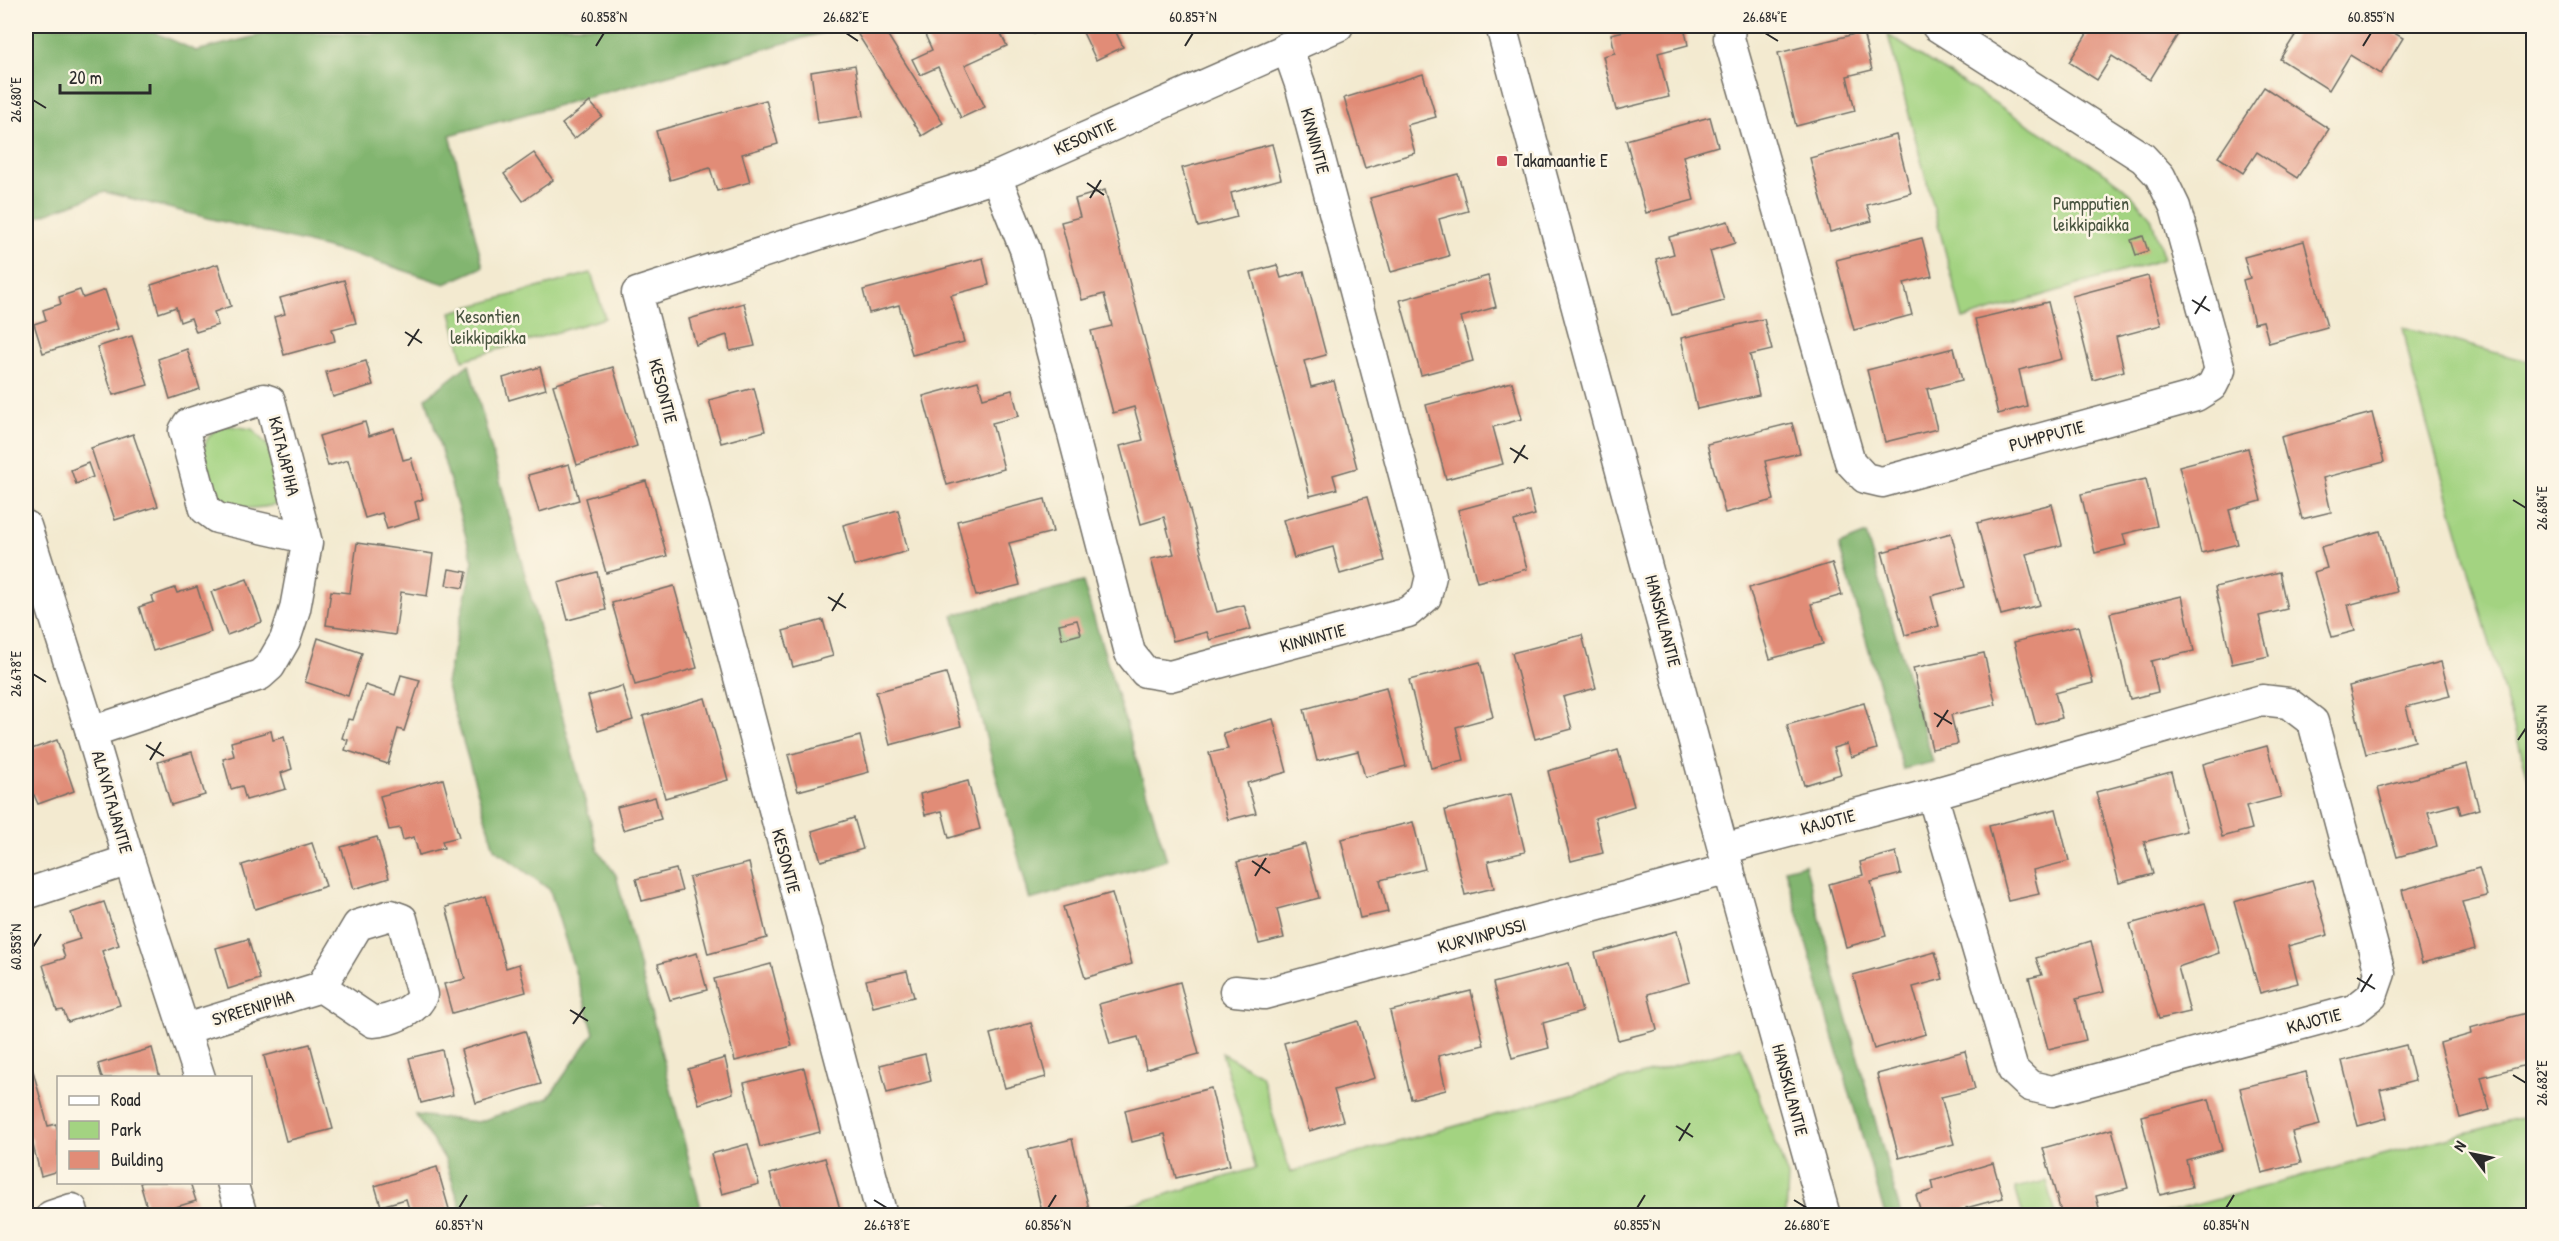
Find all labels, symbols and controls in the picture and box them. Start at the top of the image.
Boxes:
text: 60.858°N [581,6,627,27]
text: 26.682°E [823,6,869,27]
text: 60.857°N [1169,6,1217,27]
text: 26.684°E [1743,6,1788,27]
text: 60.855°N [2348,6,2394,27]
scale bar [60,57,150,95]
text: 20 m [69,65,102,90]
text: 26.680°E [5,77,26,123]
street label: KINNINTIE [1295,105,1336,177]
street label: KESONTIE [1050,112,1120,161]
place label: Takamaantie E [1514,148,1608,173]
marker: Takamaantie E [1495,154,1509,168]
park label: Pumpputien leikkipaikka [2053,191,2129,237]
park label: Kesontien leikkipaikka [450,304,526,350]
street label: KESONTIE [643,356,684,426]
street label: PUMPPUTIE [2006,413,2087,458]
street label: KATAJAPIHA [263,414,306,498]
text: 26.684°E [2531,485,2552,530]
street label: HANSKILANTIE [1639,572,1688,670]
street label: KINNINTIE [1277,617,1349,658]
text: 26.678°E [5,651,26,697]
text: 60.854°N [2531,705,2552,751]
street label: ALAVATAJANTIE [86,747,139,856]
street label: KAJOTIE [1798,802,1858,841]
street label: KESONTIE [766,826,807,896]
street label: KURVINPUSSI [1435,912,1529,959]
text: 60.858°N [5,924,26,970]
street label: SYREENIPIHA [209,983,297,1032]
street label: KAJOTIE [2284,1001,2344,1040]
street label: HANSKILANTIE [1766,1041,1815,1139]
text: 26.682°E [2531,1060,2552,1106]
legend [57,1076,252,1184]
text: Road [111,1087,141,1112]
text: Park [111,1117,142,1142]
north arrow [2442,1124,2502,1184]
text: N [2448,1136,2471,1155]
text: Building [111,1147,163,1172]
text: 60.857°N [435,1214,483,1235]
text: 26.678°E [864,1214,910,1235]
text: 60.856°N [1025,1214,1071,1235]
text: 60.855°N [1614,1214,1660,1235]
text: 26.680°E [1784,1214,1830,1235]
text: 60.854°N [2203,1214,2249,1235]

